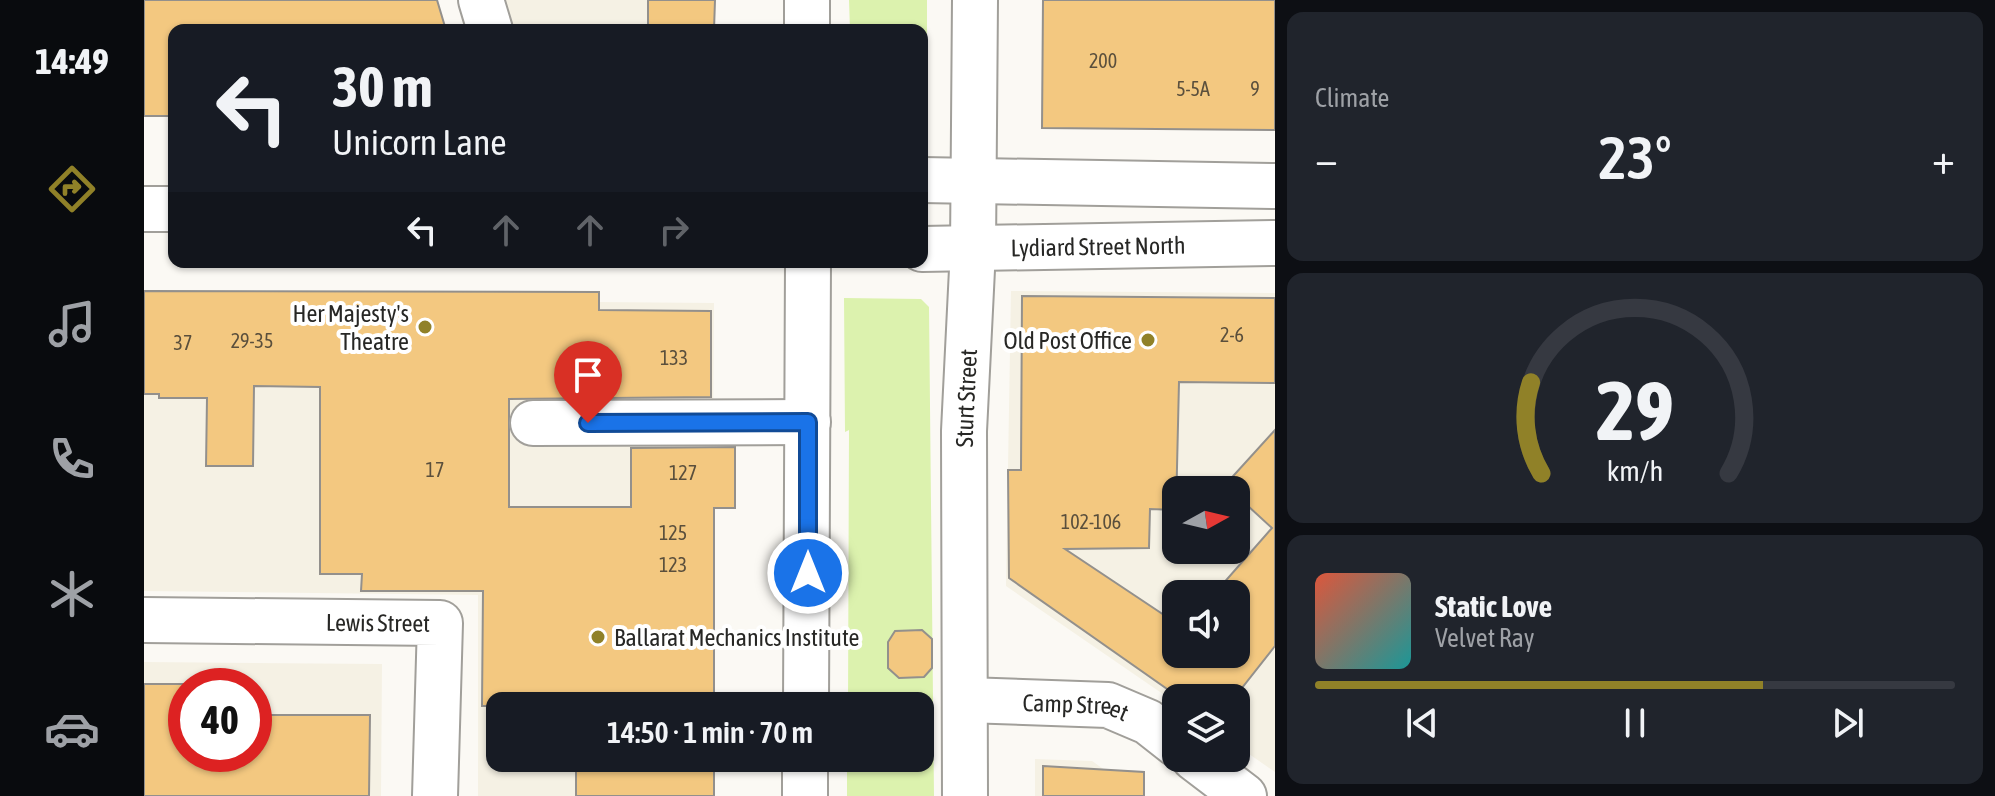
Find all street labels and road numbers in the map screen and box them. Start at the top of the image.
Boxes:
street label: Lydiard Street North [1010,231,1186,261]
street label: Sturt Street [950,348,982,447]
street label: Lewis Street [326,608,430,636]
street label: Camp Street [1022,689,1133,726]

